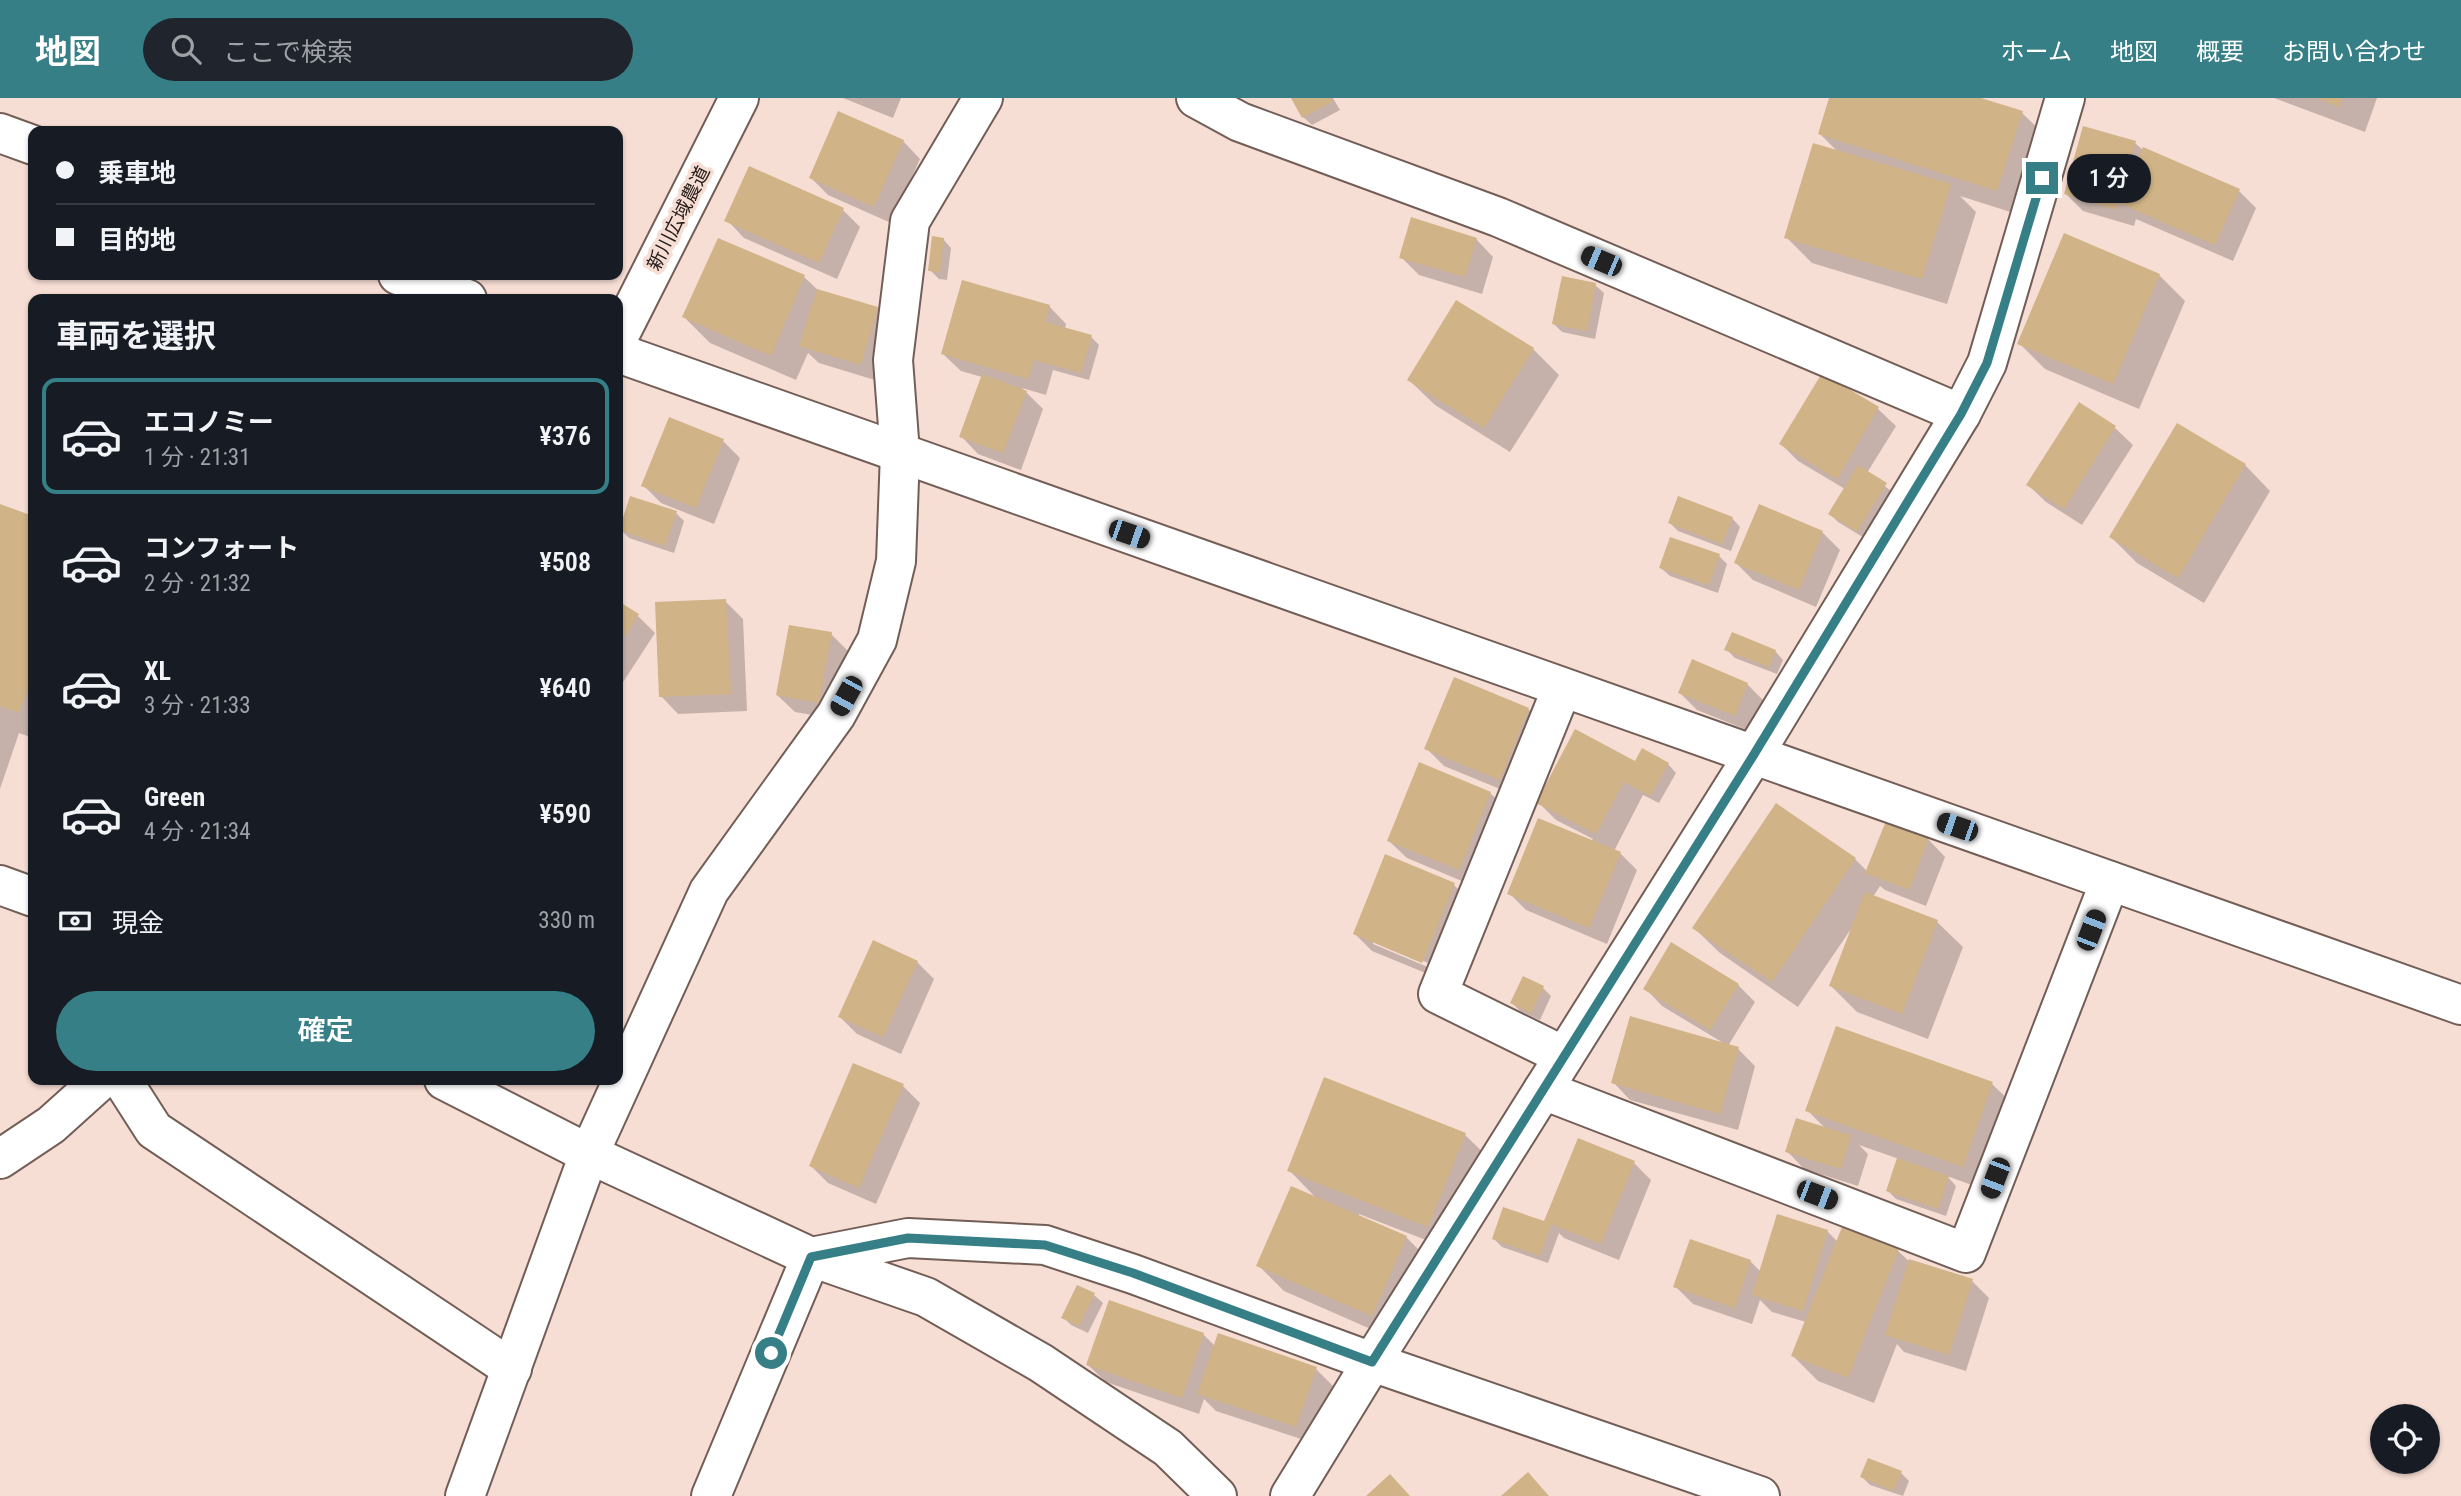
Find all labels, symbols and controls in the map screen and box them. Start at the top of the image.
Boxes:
search box [143,18,633,81]
icon: search [167,30,205,68]
text: 地図 [35,32,101,71]
text: ここで検索 [223,37,353,67]
text: ホーム [2001,38,2072,66]
text: 地図 [2110,38,2158,66]
text: 概要 [2196,38,2244,66]
text: お問い合わせ [2282,38,2426,66]
callout: 1 分 [2066,154,2150,202]
text: 乗車地 [98,158,176,188]
street label: 新川広域農道 [642,162,715,274]
route end [2026,162,2058,194]
text: 1 分 [2089,165,2129,192]
text: 目的地 [98,225,176,255]
car [1578,243,1625,279]
text: 車両を選択 [56,317,216,355]
icon: car [60,405,123,468]
text: エコノミー [144,407,274,437]
text: ¥376 [539,421,591,451]
text: 1 分 · 21:31 [144,444,251,471]
car [1106,517,1153,551]
icon: car [60,531,123,594]
text: コンフォート [144,533,299,563]
text: ¥508 [539,547,591,577]
text: 2 分 · 21:32 [144,570,251,597]
text: XL [144,656,171,686]
icon: car [60,657,123,720]
text: ¥640 [539,673,591,703]
car [827,673,866,719]
text: 3 分 · 21:33 [144,692,251,719]
text: Green [144,782,205,812]
icon: car [60,783,123,846]
text: ¥590 [539,799,591,829]
car [1934,810,1981,844]
text: 4 分 · 21:34 [144,818,251,845]
icon: cash [56,902,94,940]
text: 330 m [538,907,595,934]
car [2074,907,2109,953]
text: 現金 [112,908,164,938]
button: 確定 [56,991,595,1071]
car [1978,1155,2013,1201]
car [1794,1178,1841,1212]
route start [755,1337,787,1369]
map controls [2370,1404,2440,1474]
button: locate [2370,1404,2440,1474]

